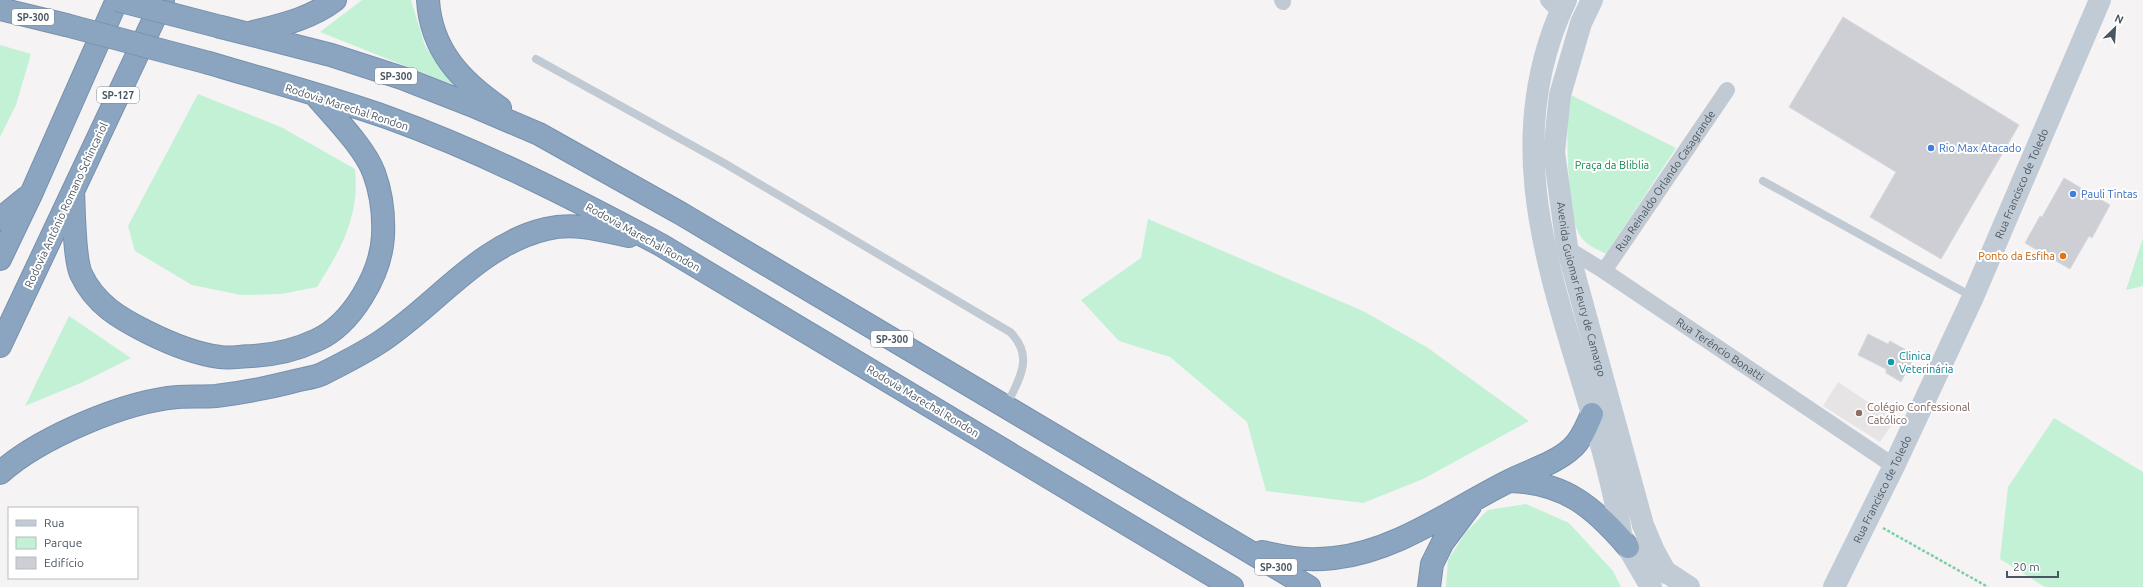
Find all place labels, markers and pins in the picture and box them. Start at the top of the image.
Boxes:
place label: Rio Max Atacado [1939,142,2022,154]
marker: Rio Max Atacado [1926,143,1936,153]
place label: Pauli Tintas [2081,188,2138,200]
marker: Pauli Tintas [2068,189,2078,199]
place label: Ponto da Esfiha [1978,250,2055,262]
marker: Ponto da Esfiha [2058,251,2068,261]
place label: Clinica Veterinária [1899,350,1953,375]
marker: Clinica Veterinária [1886,357,1896,367]
place label: Colégio Confessional Católico [1867,401,1970,426]
marker: Colégio Confessional Católico [1854,408,1864,418]

